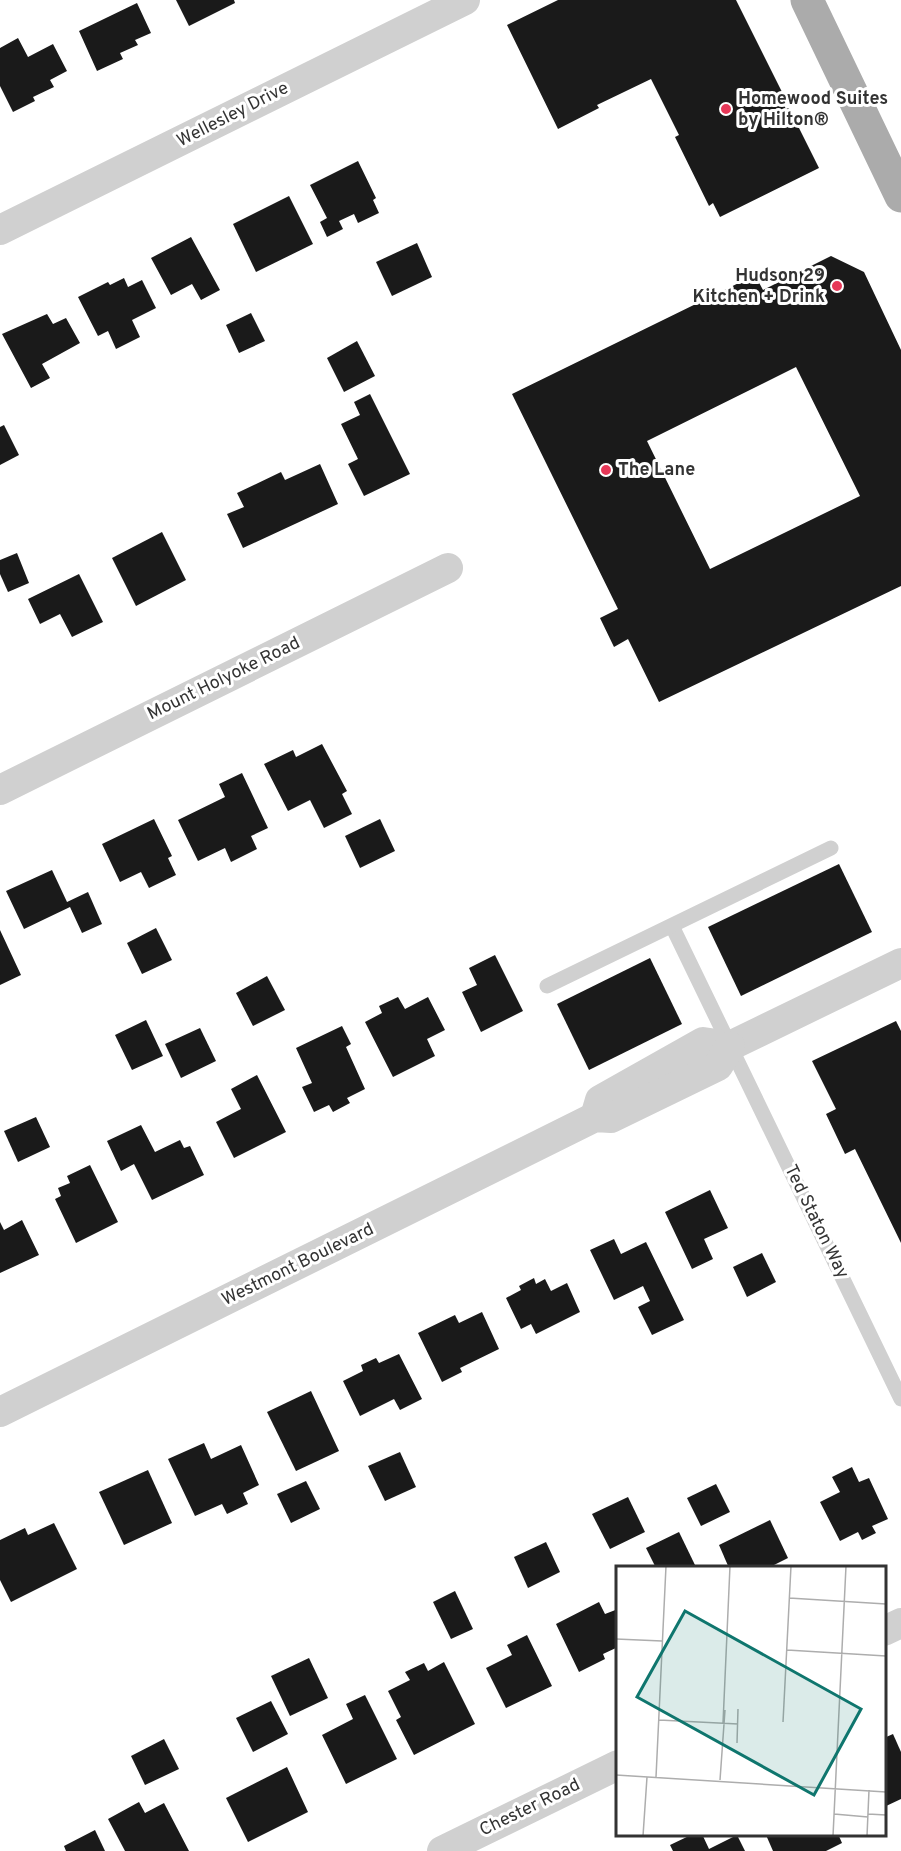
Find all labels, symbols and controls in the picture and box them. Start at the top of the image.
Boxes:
street label: Wellesley Drive [173,77,293,153]
place label: Homewood Suites by Hilton® [738,88,888,132]
marker: Homewood Suites by Hilton® [719,102,733,116]
place label: Hudson 29 Kitchen + Drink [692,265,825,309]
marker: Hudson 29 Kitchen + Drink [830,279,844,293]
place label: The Lane [618,459,695,482]
marker: The Lane [599,463,613,477]
street label: Mount Holyoke Road [144,632,304,726]
street label: Ted Staton Way [779,1161,853,1283]
street label: Westmont Boulevard [218,1218,378,1312]
inset map [616,1566,886,1836]
street label: Chester Road [476,1774,584,1842]

